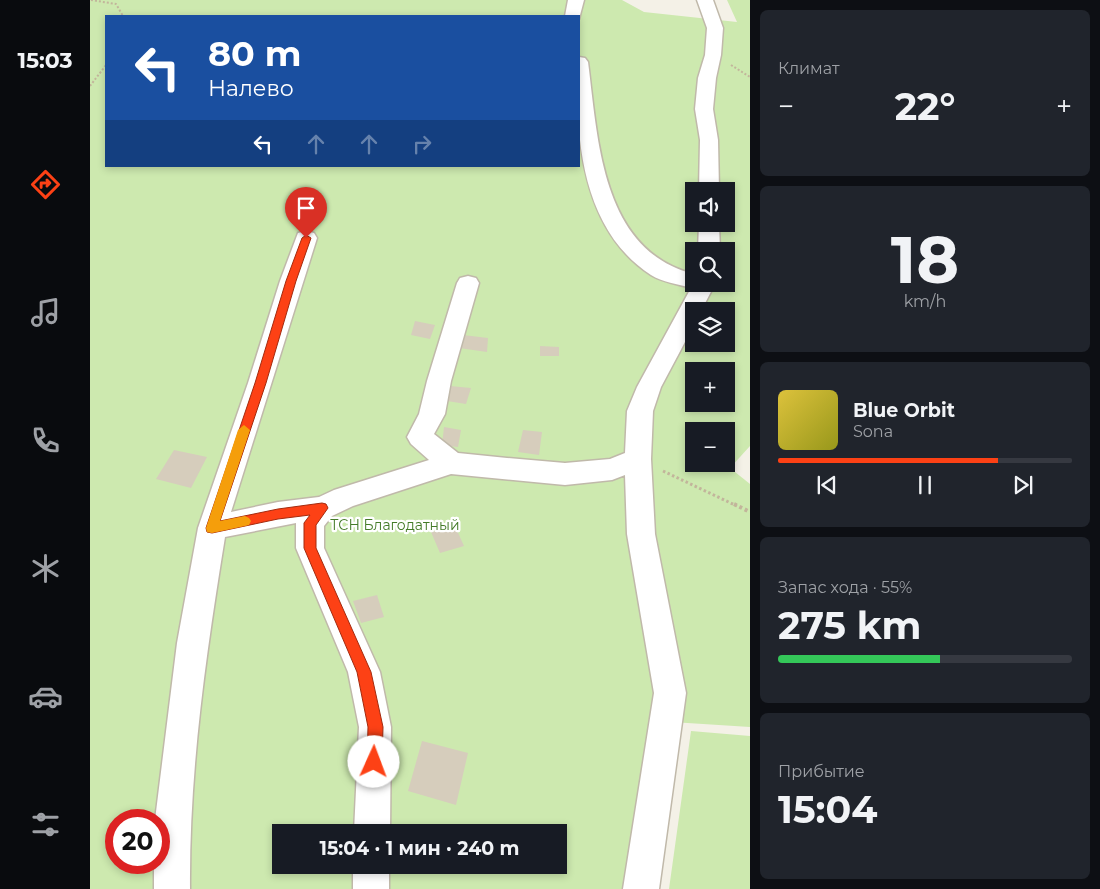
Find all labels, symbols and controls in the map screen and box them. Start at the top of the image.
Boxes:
text: 80 m [208,32,302,75]
icon: left [125,35,190,100]
text: 15:03 [17,47,73,74]
text: Климат [778,59,840,78]
text: Налево [208,75,294,102]
text: 22° [895,83,955,130]
text: − [778,89,794,123]
text: + [1056,89,1072,123]
icon: left [249,130,277,158]
icon: ahead [302,130,330,158]
icon: ahead [355,130,383,158]
icon: right [408,130,436,158]
icon: directions [28,167,63,202]
map controls [685,182,735,472]
button: sound [685,182,735,232]
pin [285,187,327,238]
icon: arrive [292,194,320,222]
text: 18 [891,220,959,299]
button: search [685,242,735,292]
text: km/h [904,292,946,311]
icon: music [28,295,63,330]
button: layers [685,302,735,352]
button: + [685,362,735,412]
text: Blue Orbit [853,399,955,422]
button: − [685,422,735,472]
text: Sona [853,422,893,441]
icon: phone [28,423,63,458]
icon: previous [813,471,841,499]
icon: pause [911,471,939,499]
icon: next [1009,471,1037,499]
park label: ТСН Благодатный [330,516,460,534]
icon: climate [28,551,63,586]
text: Запас хода · 55% [778,578,912,597]
text: 275 km [778,602,921,649]
icon: car [28,679,63,714]
position arrow [347,735,399,787]
text: Прибытие [778,762,865,781]
text: 15:04 [778,786,877,833]
icon: filters [28,807,63,842]
speed limit sign: 20 [105,809,170,874]
text: 15:04 · 1 мин · 240 m [319,837,520,860]

